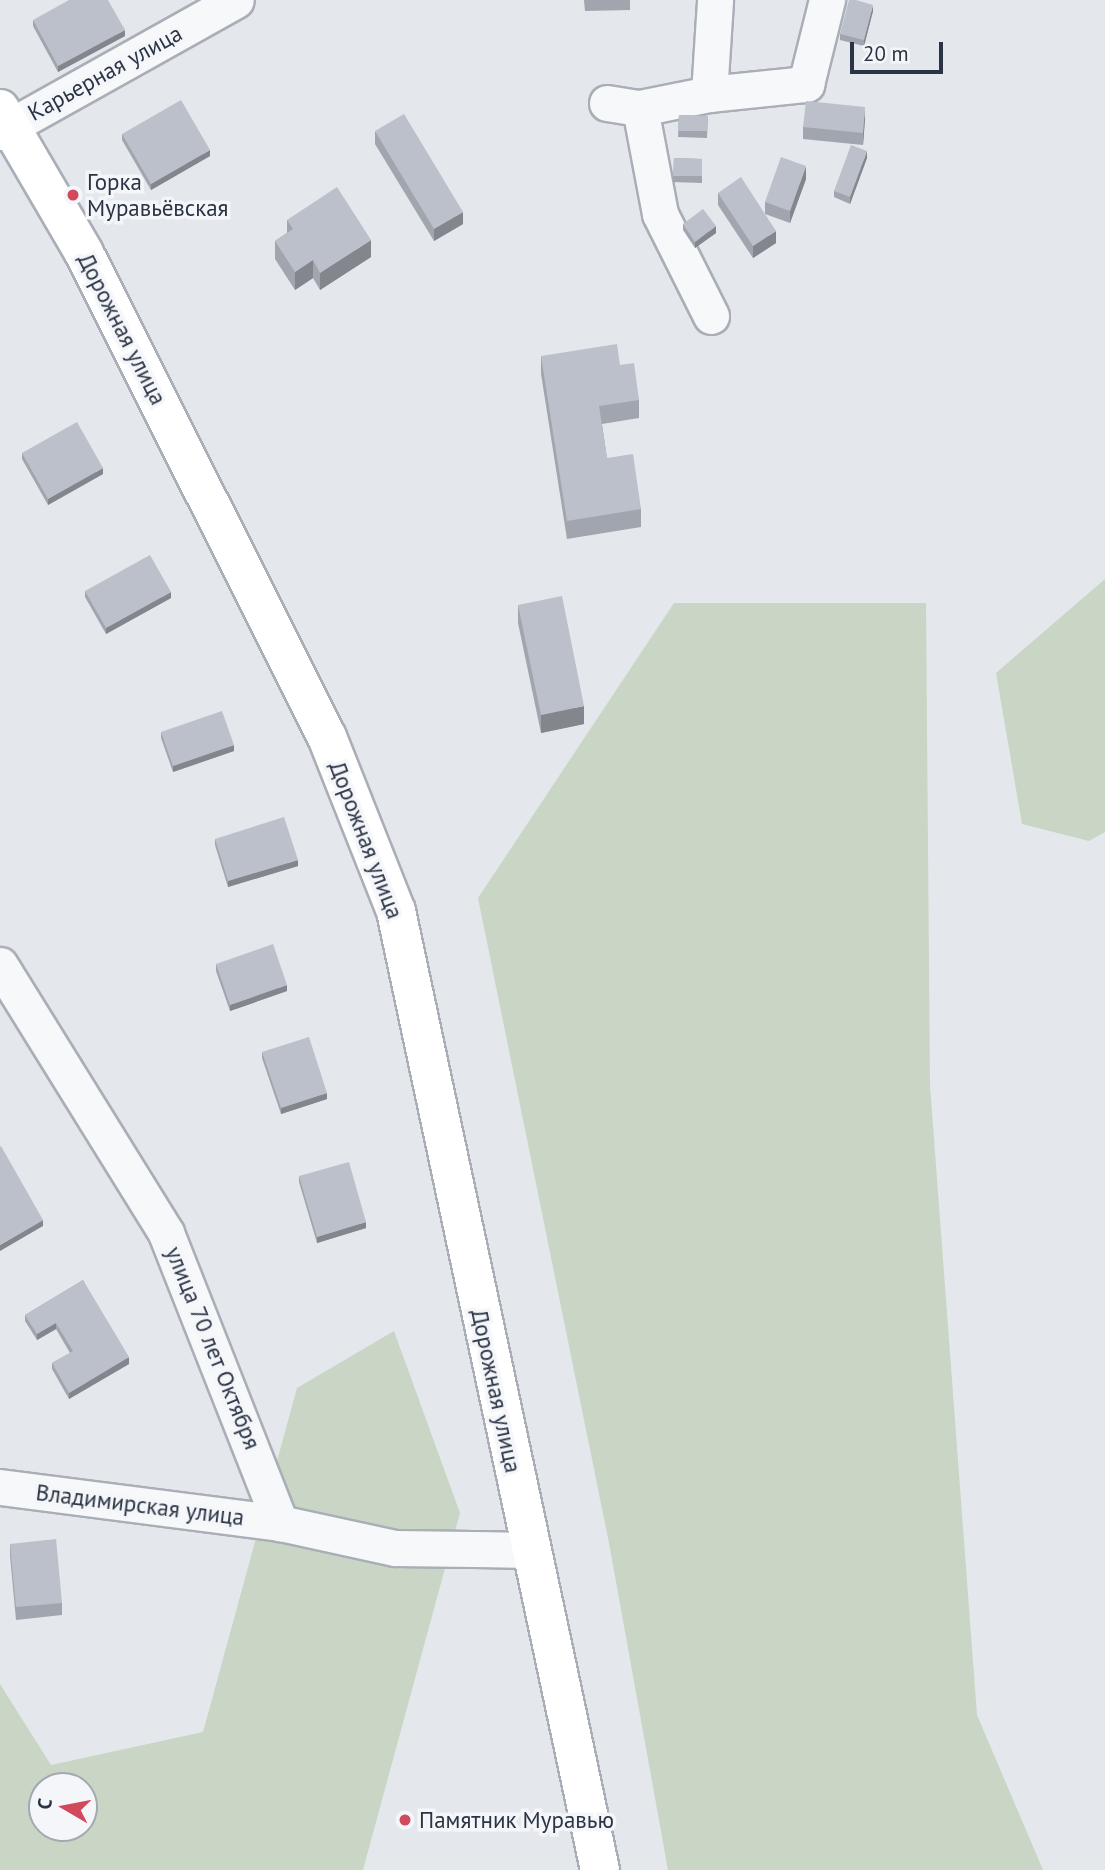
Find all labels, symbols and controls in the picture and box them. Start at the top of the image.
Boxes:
street label: Карьерная улица [23,19,187,127]
scale bar [853,28,946,72]
text: 20 m [863,40,909,67]
place label: Горка Муравьёвская [87,168,229,222]
marker: Горка Муравьёвская [65,187,81,203]
street label: Дорожная улица [72,249,172,409]
street label: Дорожная улица [323,757,409,923]
street label: улица 70 лет Октября [160,1242,266,1454]
street label: Дорожная улица [465,1307,527,1475]
street label: Владимирская улица [34,1479,246,1531]
north arrow [28,1772,98,1842]
text: С [32,1796,57,1811]
place label: Памятник Муравью [419,1806,614,1834]
marker: Памятник Муравью [397,1812,413,1828]

